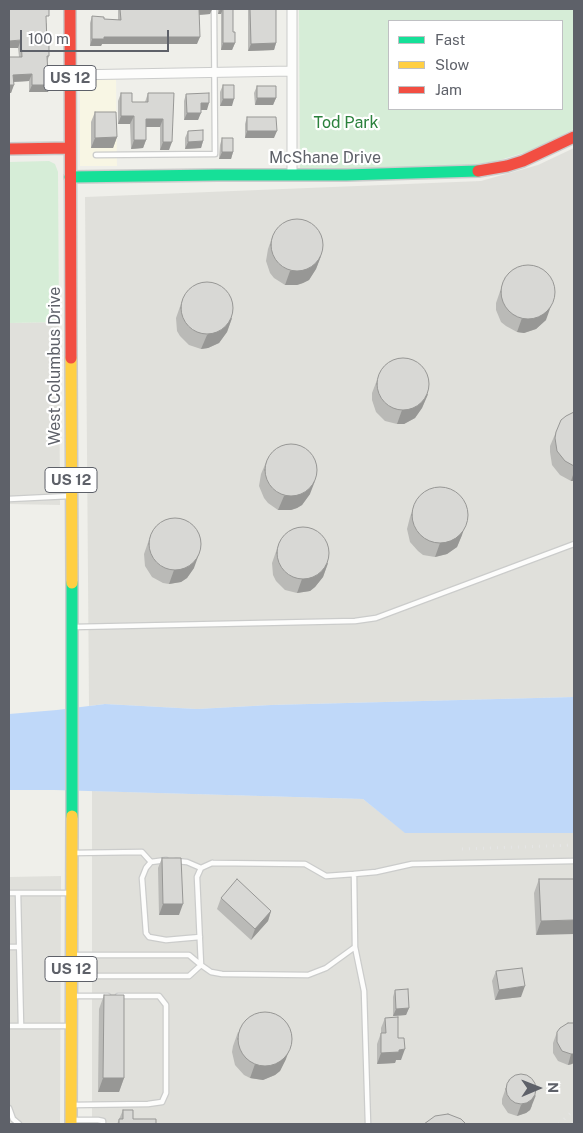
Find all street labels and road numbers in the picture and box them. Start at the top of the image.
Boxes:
road number: US 12 [44,66,96,90]
street label: McShane Drive [269,148,381,168]
street label: West Columbus Drive [45,287,65,445]
road number: US 12 [45,468,97,492]
road number: US 12 [45,956,97,982]

